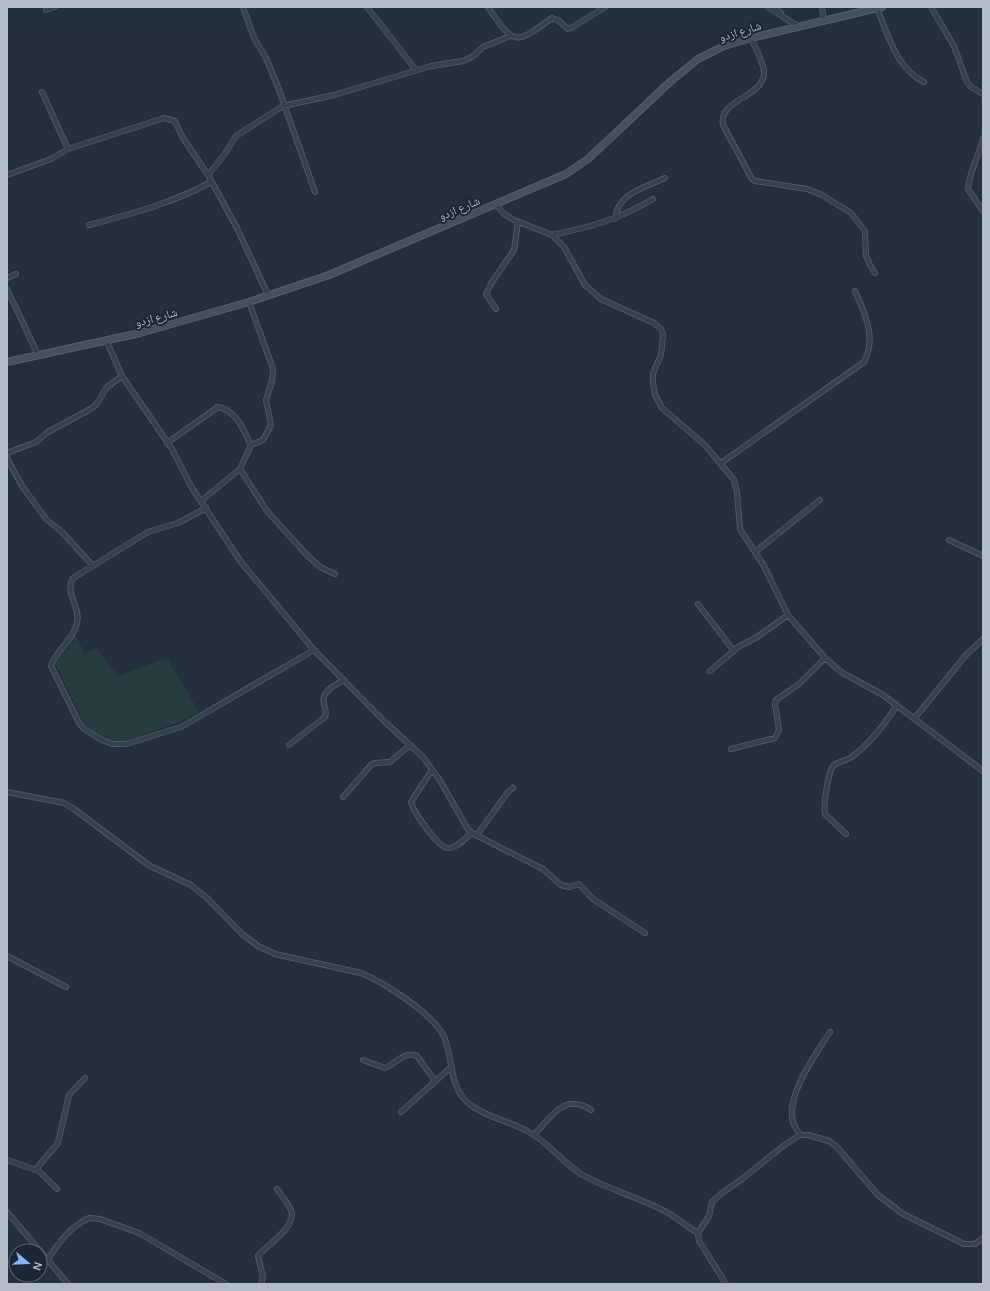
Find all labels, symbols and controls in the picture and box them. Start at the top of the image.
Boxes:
street label: شارع ازدو [717,17,763,45]
street label: شارع ازدو [436,192,482,224]
street label: شارع ازدو [133,303,179,331]
north arrow [8,1243,48,1283]
text: N [30,1260,46,1273]

